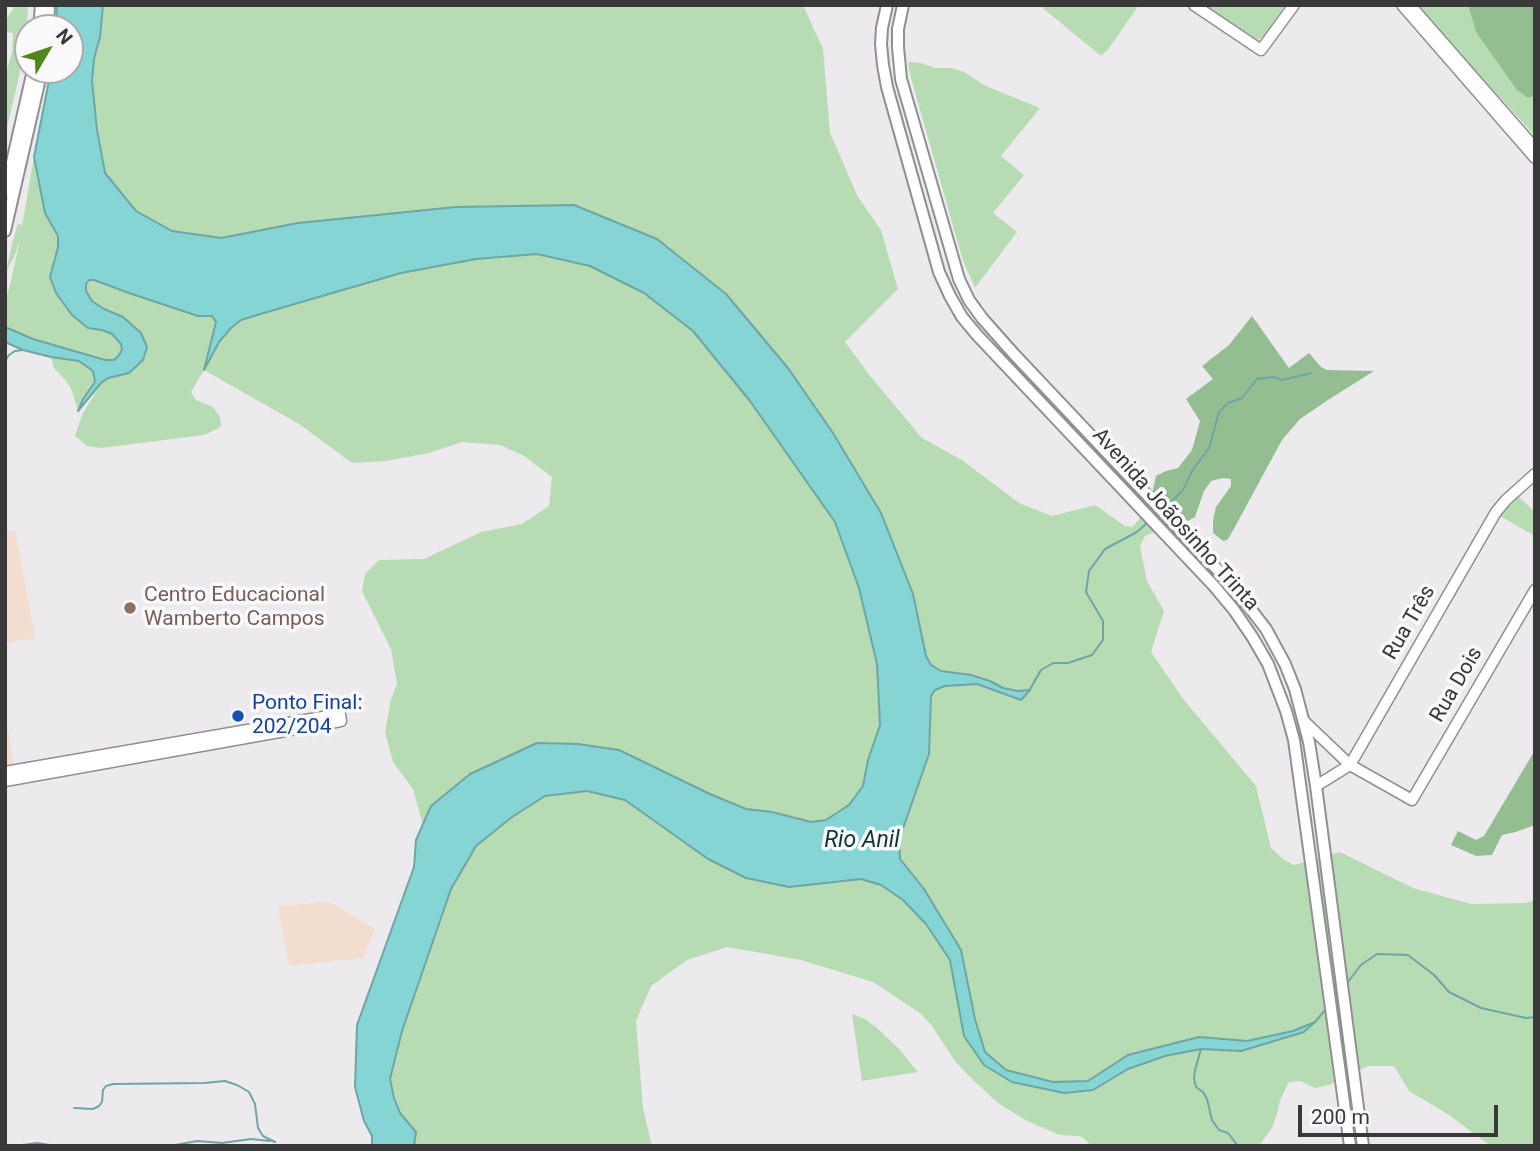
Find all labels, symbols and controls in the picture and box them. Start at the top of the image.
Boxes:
north arrow [14,14,84,84]
text: N [51,24,77,49]
street label: Avenida Joãosinho Trinta [1086,424,1264,616]
street label: Rua Três [1379,581,1441,665]
place label: Centro Educacional Wamberto Campos [144,583,325,633]
marker: Centro Educacional Wamberto Campos [122,600,138,616]
street label: Rua Dois [1425,643,1489,727]
place label: Ponto Final: 202/204 [252,691,362,741]
marker: Ponto Final: 202/204 [230,708,246,724]
water label: Rio Anil [824,827,900,855]
scale bar [1302,1092,1502,1136]
text: 200 m [1311,1105,1370,1129]

